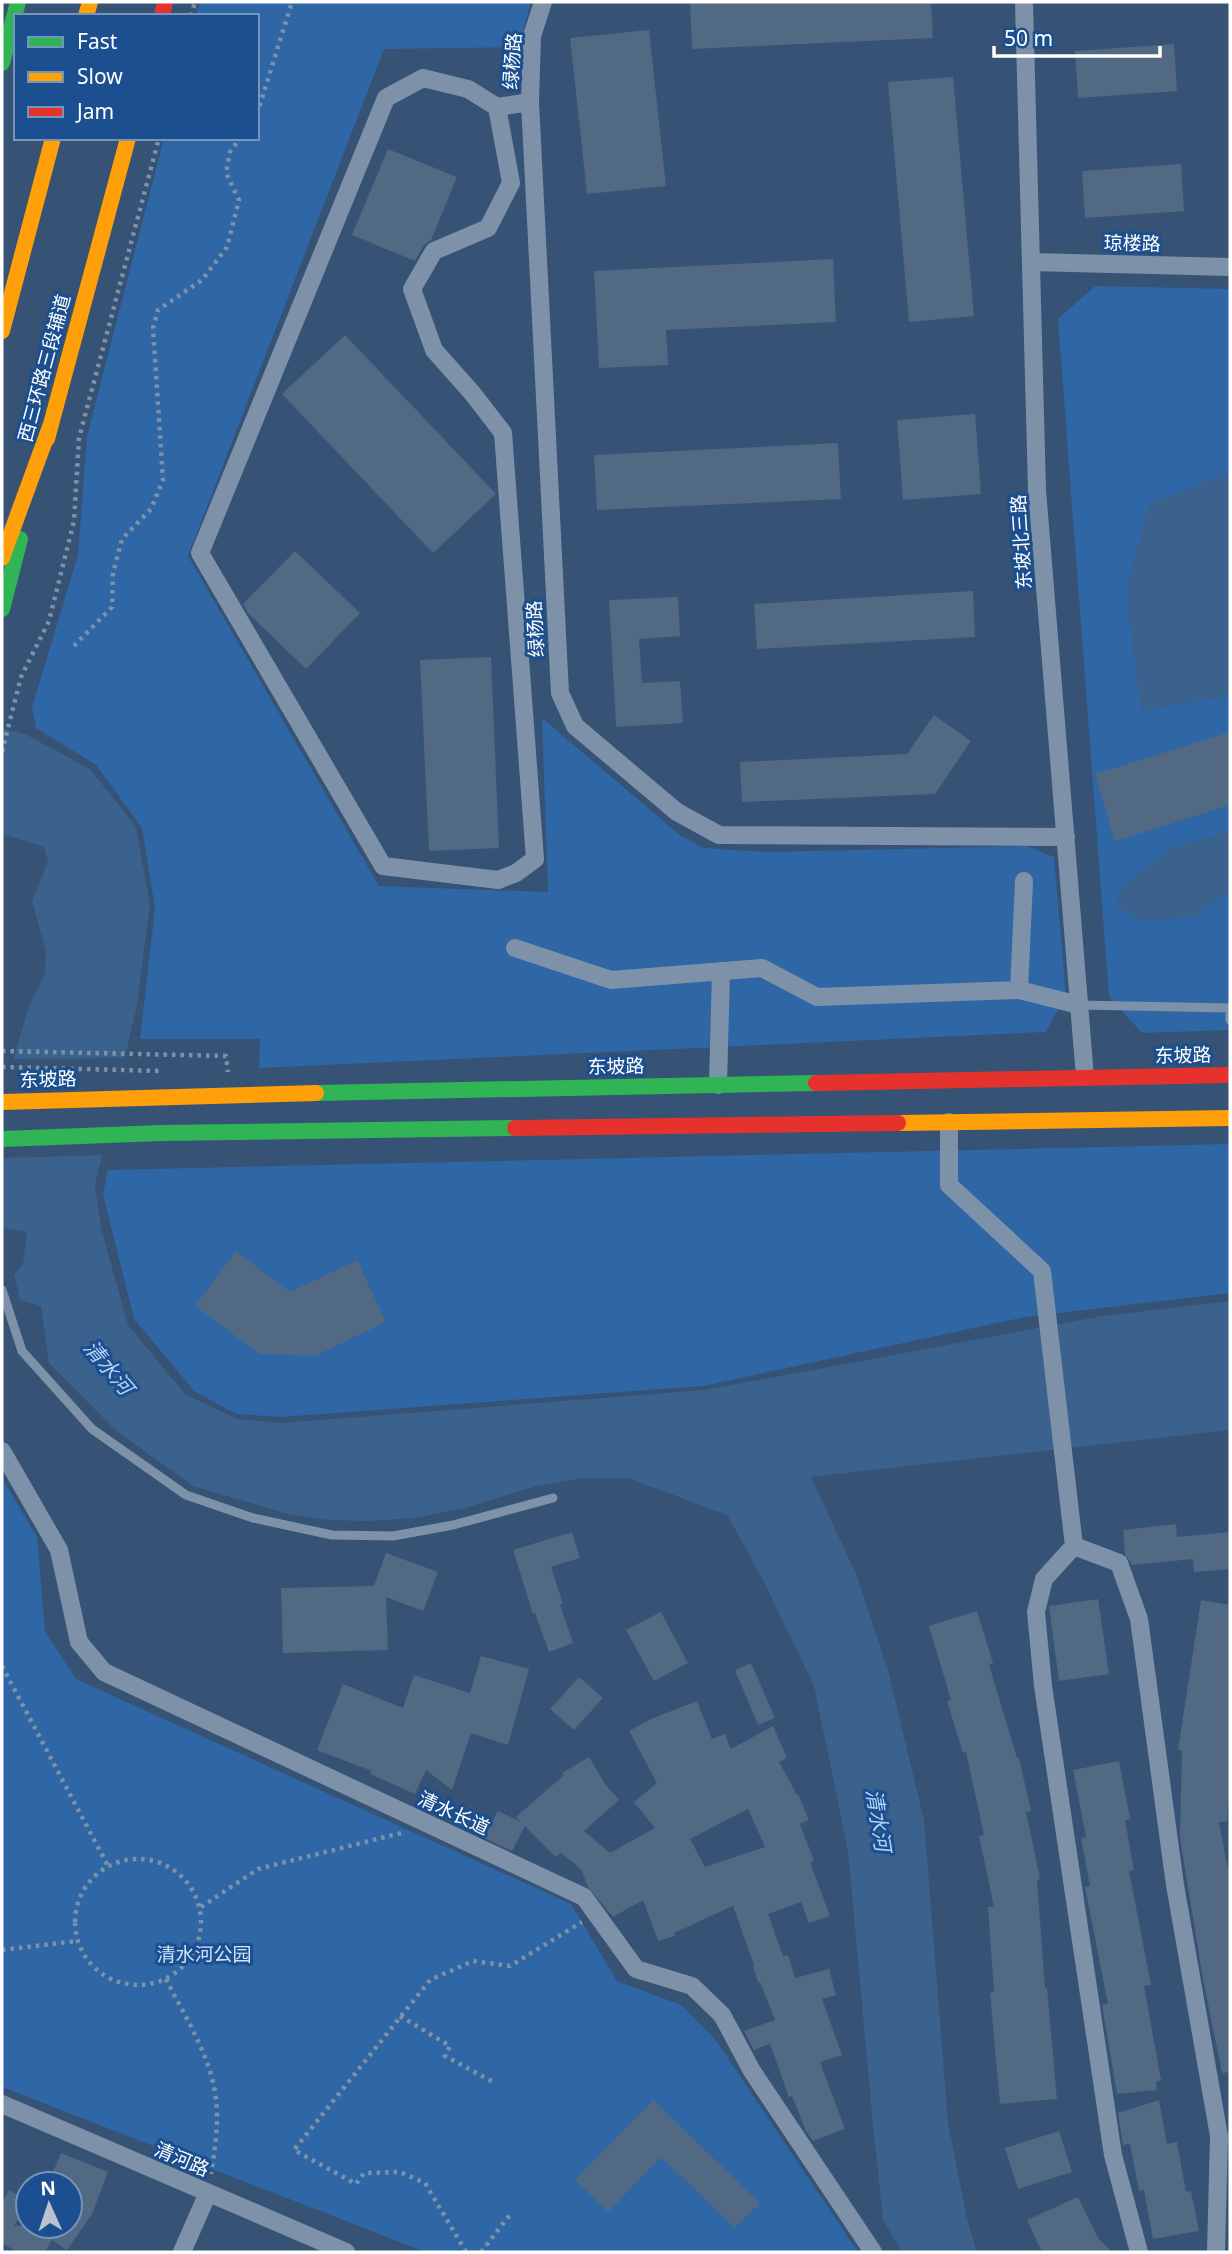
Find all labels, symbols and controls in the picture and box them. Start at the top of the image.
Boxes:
legend [14,14,259,140]
scale bar [994,14,1160,58]
text: 50 m [1004,24,1053,52]
text: Fast [77,27,118,55]
street label: 绿杨路 [497,32,527,90]
text: Slow [77,62,123,90]
text: Jam [75,97,114,125]
street label: 琼楼路 [1103,230,1161,256]
street label: 西三环路三段辅道 [12,291,76,445]
street label: 东坡北三路 [1005,494,1037,590]
street label: 绿杨路 [521,600,549,658]
street label: 东坡路 [1154,1042,1212,1068]
street label: 东坡路 [587,1053,645,1079]
street label: 东坡路 [19,1065,77,1093]
water label: 清水河 [78,1334,143,1403]
street label: 清水长道 [414,1785,494,1841]
water label: 清水河 [860,1787,898,1857]
park label: 清水河公园 [156,1941,252,1967]
street label: 清河路 [151,2136,213,2182]
north arrow [14,2170,84,2240]
text: N [40,2175,57,2201]

